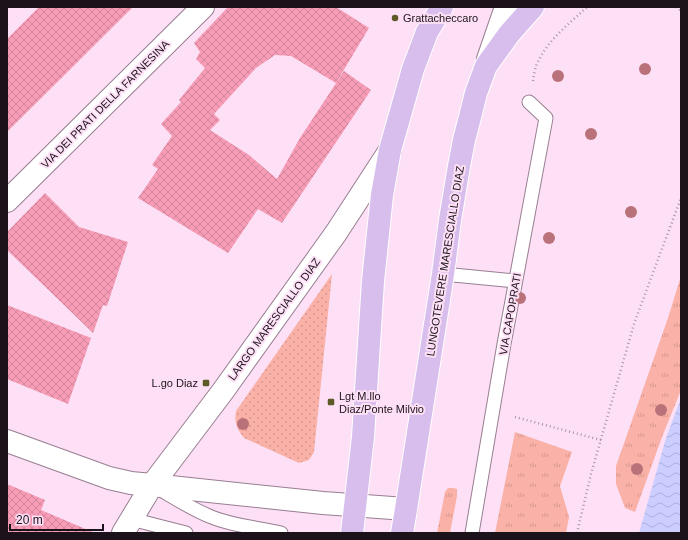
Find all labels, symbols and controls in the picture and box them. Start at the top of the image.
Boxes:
place label: Grattacheccaro [403,12,478,24]
marker: Grattacheccaro [390,13,400,23]
street label: VIA DEI PRATI DELLA FARNESINA [39,37,172,170]
street label: LUNGOTEVERE MARESCIALLO DIAZ [424,165,466,357]
street label: LARGO MARESCIALLO DIAZ [226,255,322,382]
street label: VIA CAPOPRATI [497,272,523,356]
place label: L.go Diaz [152,377,198,389]
marker: L.go Diaz [201,378,211,388]
place label: Lgt M.llo Diaz/Ponte Milvio [339,390,424,415]
marker: Lgt M.llo Diaz/Ponte Milvio [326,397,336,407]
scale bar [10,506,103,532]
text: 20 m [16,513,43,527]

